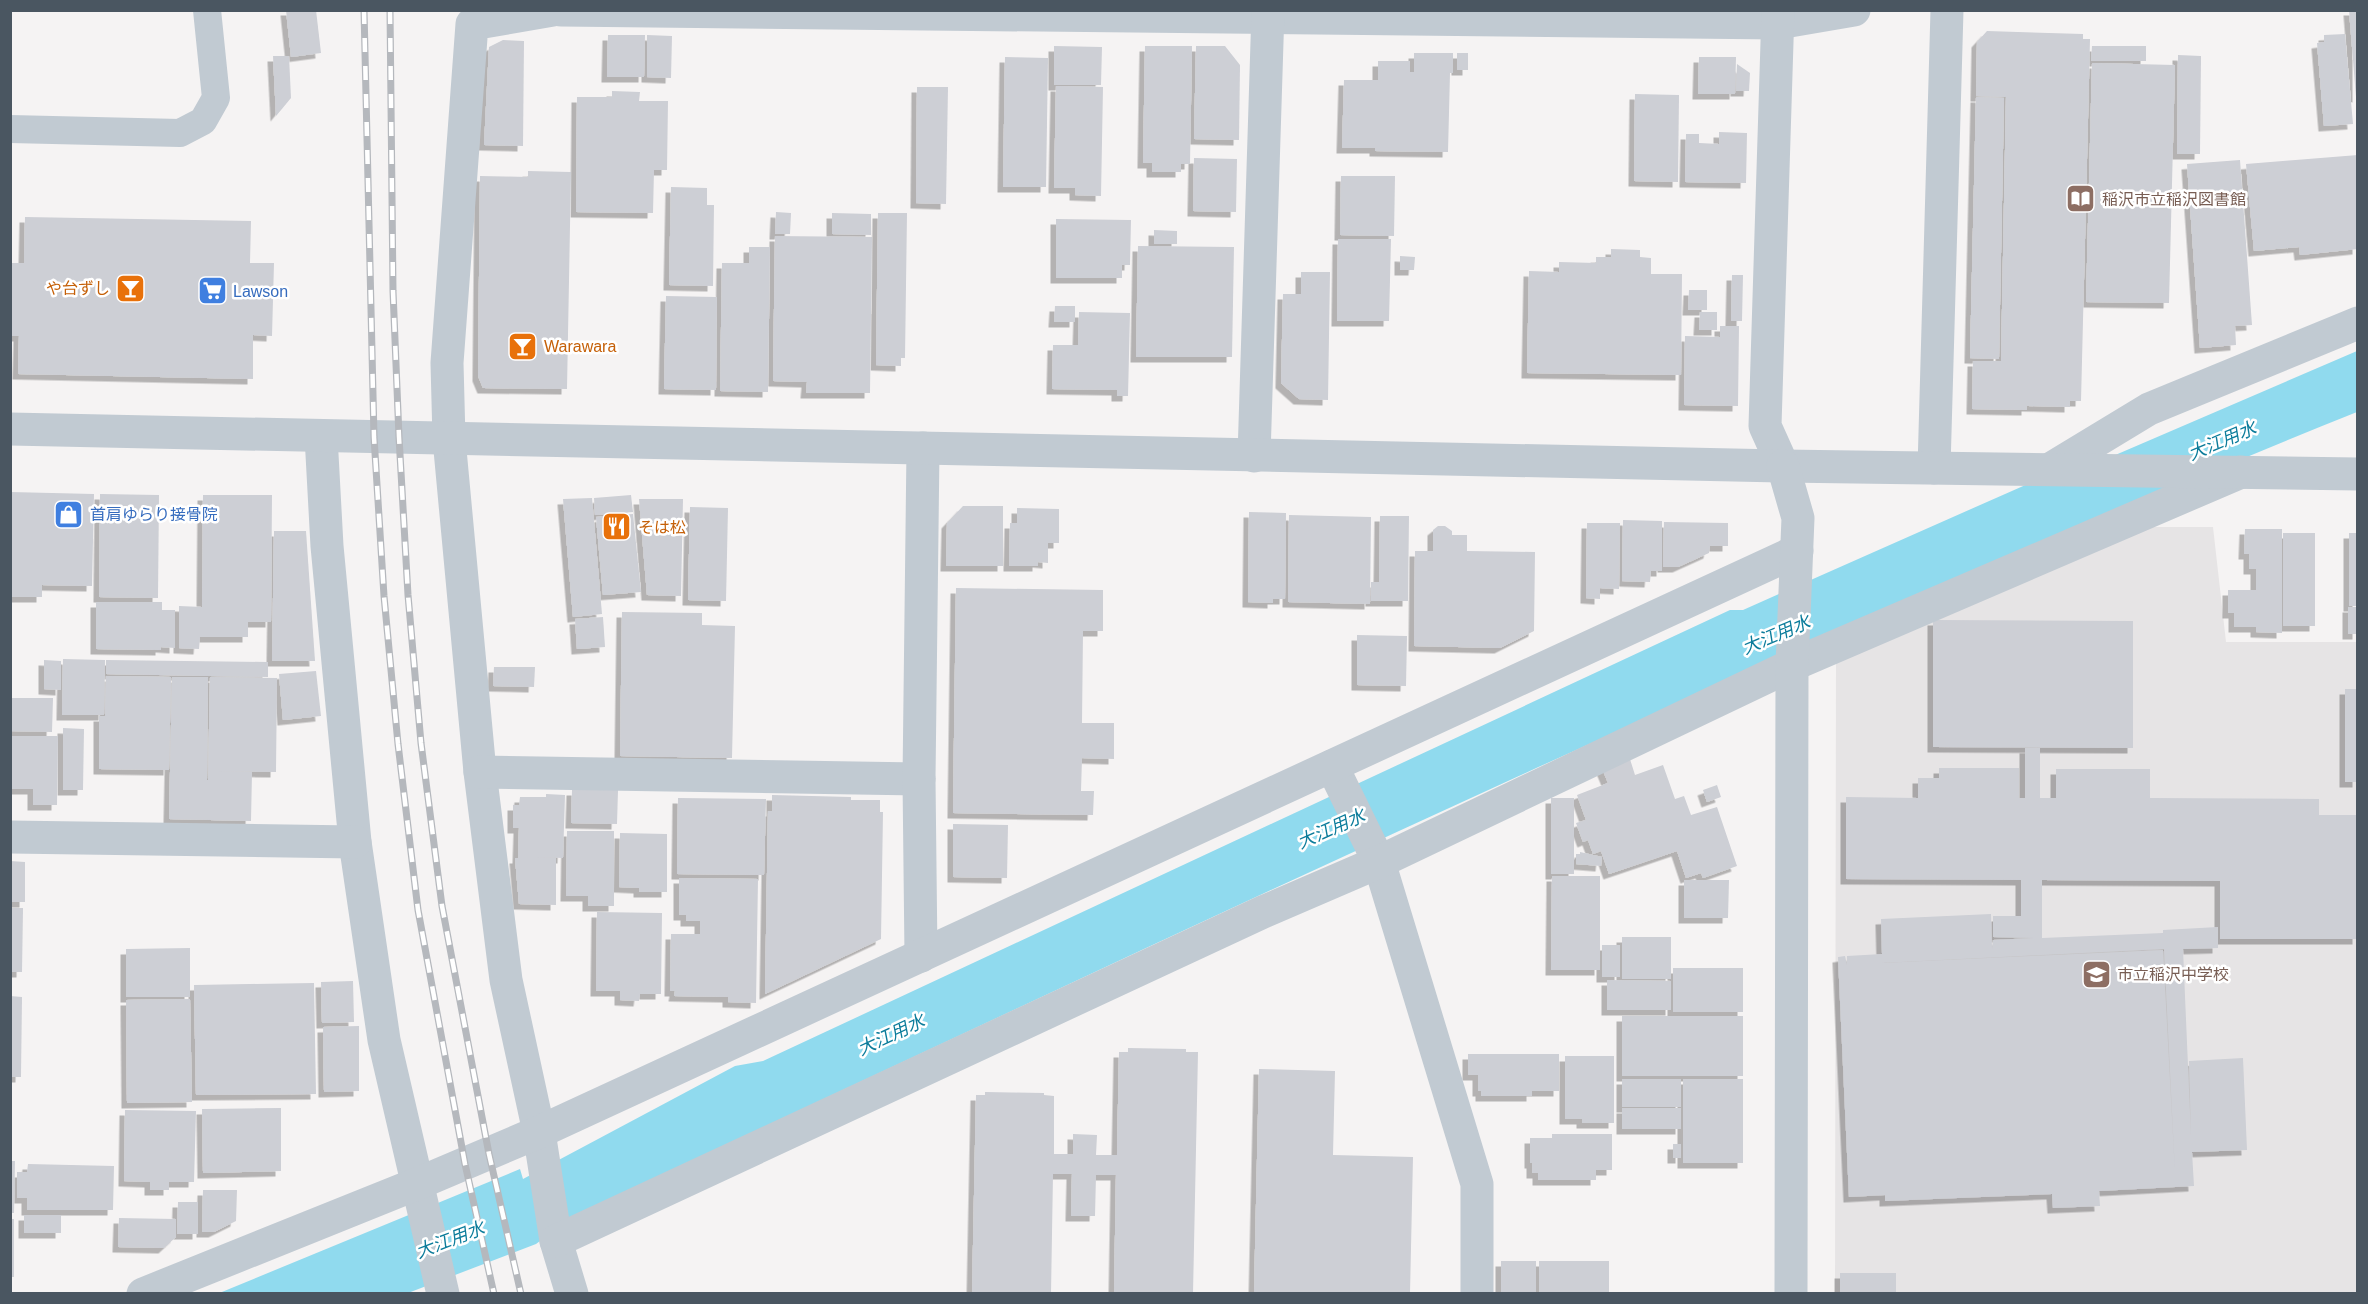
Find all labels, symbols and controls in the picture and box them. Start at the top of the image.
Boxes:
library icon: 稲沢市立稲沢図書館 [2065,183,2097,215]
place label: 稲沢市立稲沢図書館 [2102,191,2246,208]
bar icon: や台ずし [115,272,147,304]
supermarket icon: Lawson [196,275,228,307]
place label: や台ずし [46,280,110,297]
place label: Lawson [233,283,288,300]
bar icon: Warawara [507,330,539,362]
place label: Warawara [544,338,616,355]
water label: 大江用水 [2185,417,2261,464]
shop icon: 首肩ゆらり接骨院 [53,498,85,530]
place label: 首肩ゆらり接骨院 [90,506,218,523]
restaurant icon: そは松 [601,511,633,543]
place label: そは松 [638,519,686,536]
water label: 大江用水 [1739,611,1815,658]
water label: 大江用水 [1294,804,1370,853]
school or university icon: 市立稲沢中学校 [2080,958,2112,990]
place label: 市立稲沢中学校 [2117,966,2229,983]
water label: 大江用水 [854,1010,930,1059]
water label: 大江用水 [413,1217,489,1262]

